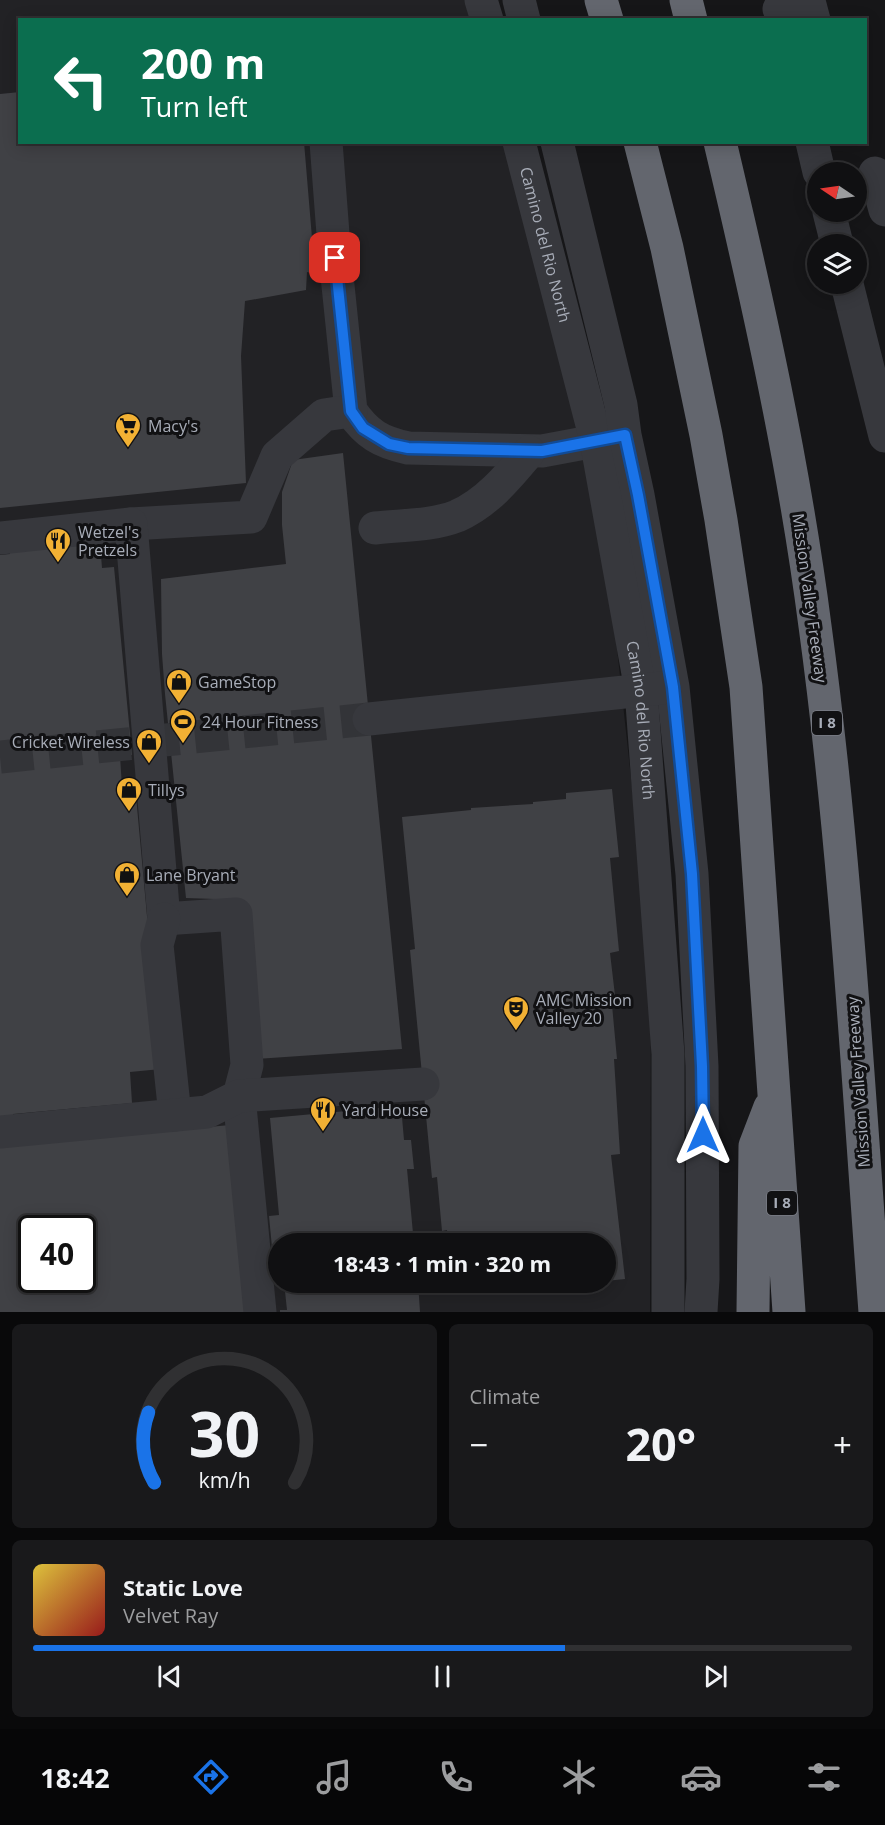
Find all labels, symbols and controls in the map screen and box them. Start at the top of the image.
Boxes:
text: 200 m [141,34,265,91]
icon: left [42,42,120,120]
text: Turn left [141,88,248,125]
north arrow [807,162,867,222]
map controls [807,162,867,294]
street label: Camino del Rio North [515,164,576,325]
pin [309,232,360,283]
button: layers [807,234,867,294]
icon: arrive [318,241,351,274]
supermarket icon: Macy's [113,411,143,449]
place label: Macy's [148,415,198,437]
street label: Mission Valley Freeway [787,512,833,685]
place label: Wetzel's Pretzels [78,521,139,561]
restaurant icon: Wetzel's Pretzels [43,526,73,564]
street label: Camino del Rio North [621,639,660,801]
shop icon: GameStop [164,667,194,705]
place label: GameStop [198,671,276,693]
sports icon: 24 Hour Fitness [168,707,198,745]
place label: 24 Hour Fitness [202,711,318,733]
road number: I 8 [812,711,842,735]
shop icon: Cricket Wireless [134,727,164,765]
place label: Cricket Wireless [12,731,130,753]
shop icon: Tillys [114,775,144,813]
place label: Tillys [148,779,185,801]
shop icon: Lane Bryant [112,860,142,898]
place label: Lane Bryant [146,864,236,886]
place label: AMC Mission Valley 20 [536,989,632,1029]
theatre icon: AMC Mission Valley 20 [501,994,531,1032]
street label: Mission Valley Freeway [841,995,875,1168]
restaurant icon: Yard House [308,1095,338,1133]
place label: Yard House [342,1099,428,1121]
position arrow [671,1103,735,1167]
road number: I 8 [767,1191,797,1215]
speed limit sign: 40 [18,1215,96,1293]
text: 18:43 · 1 min · 320 m [333,1248,551,1278]
text: Climate [470,1383,540,1410]
text: 30 [189,1390,260,1475]
text: 20° [625,1413,696,1474]
text: − [470,1422,488,1467]
text: + [833,1422,852,1467]
text: km/h [198,1465,250,1494]
text: Static Love [123,1572,243,1602]
text: Velvet Ray [123,1602,218,1629]
icon: previous [153,1660,186,1693]
icon: pause [426,1660,459,1693]
icon: next [699,1660,732,1693]
icon: directions [190,1756,232,1798]
icon: music [313,1756,355,1798]
icon: phone [435,1756,477,1798]
icon: climate [558,1756,600,1798]
icon: car [680,1756,722,1798]
icon: filters [803,1756,845,1798]
text: 18:42 [40,1759,110,1796]

